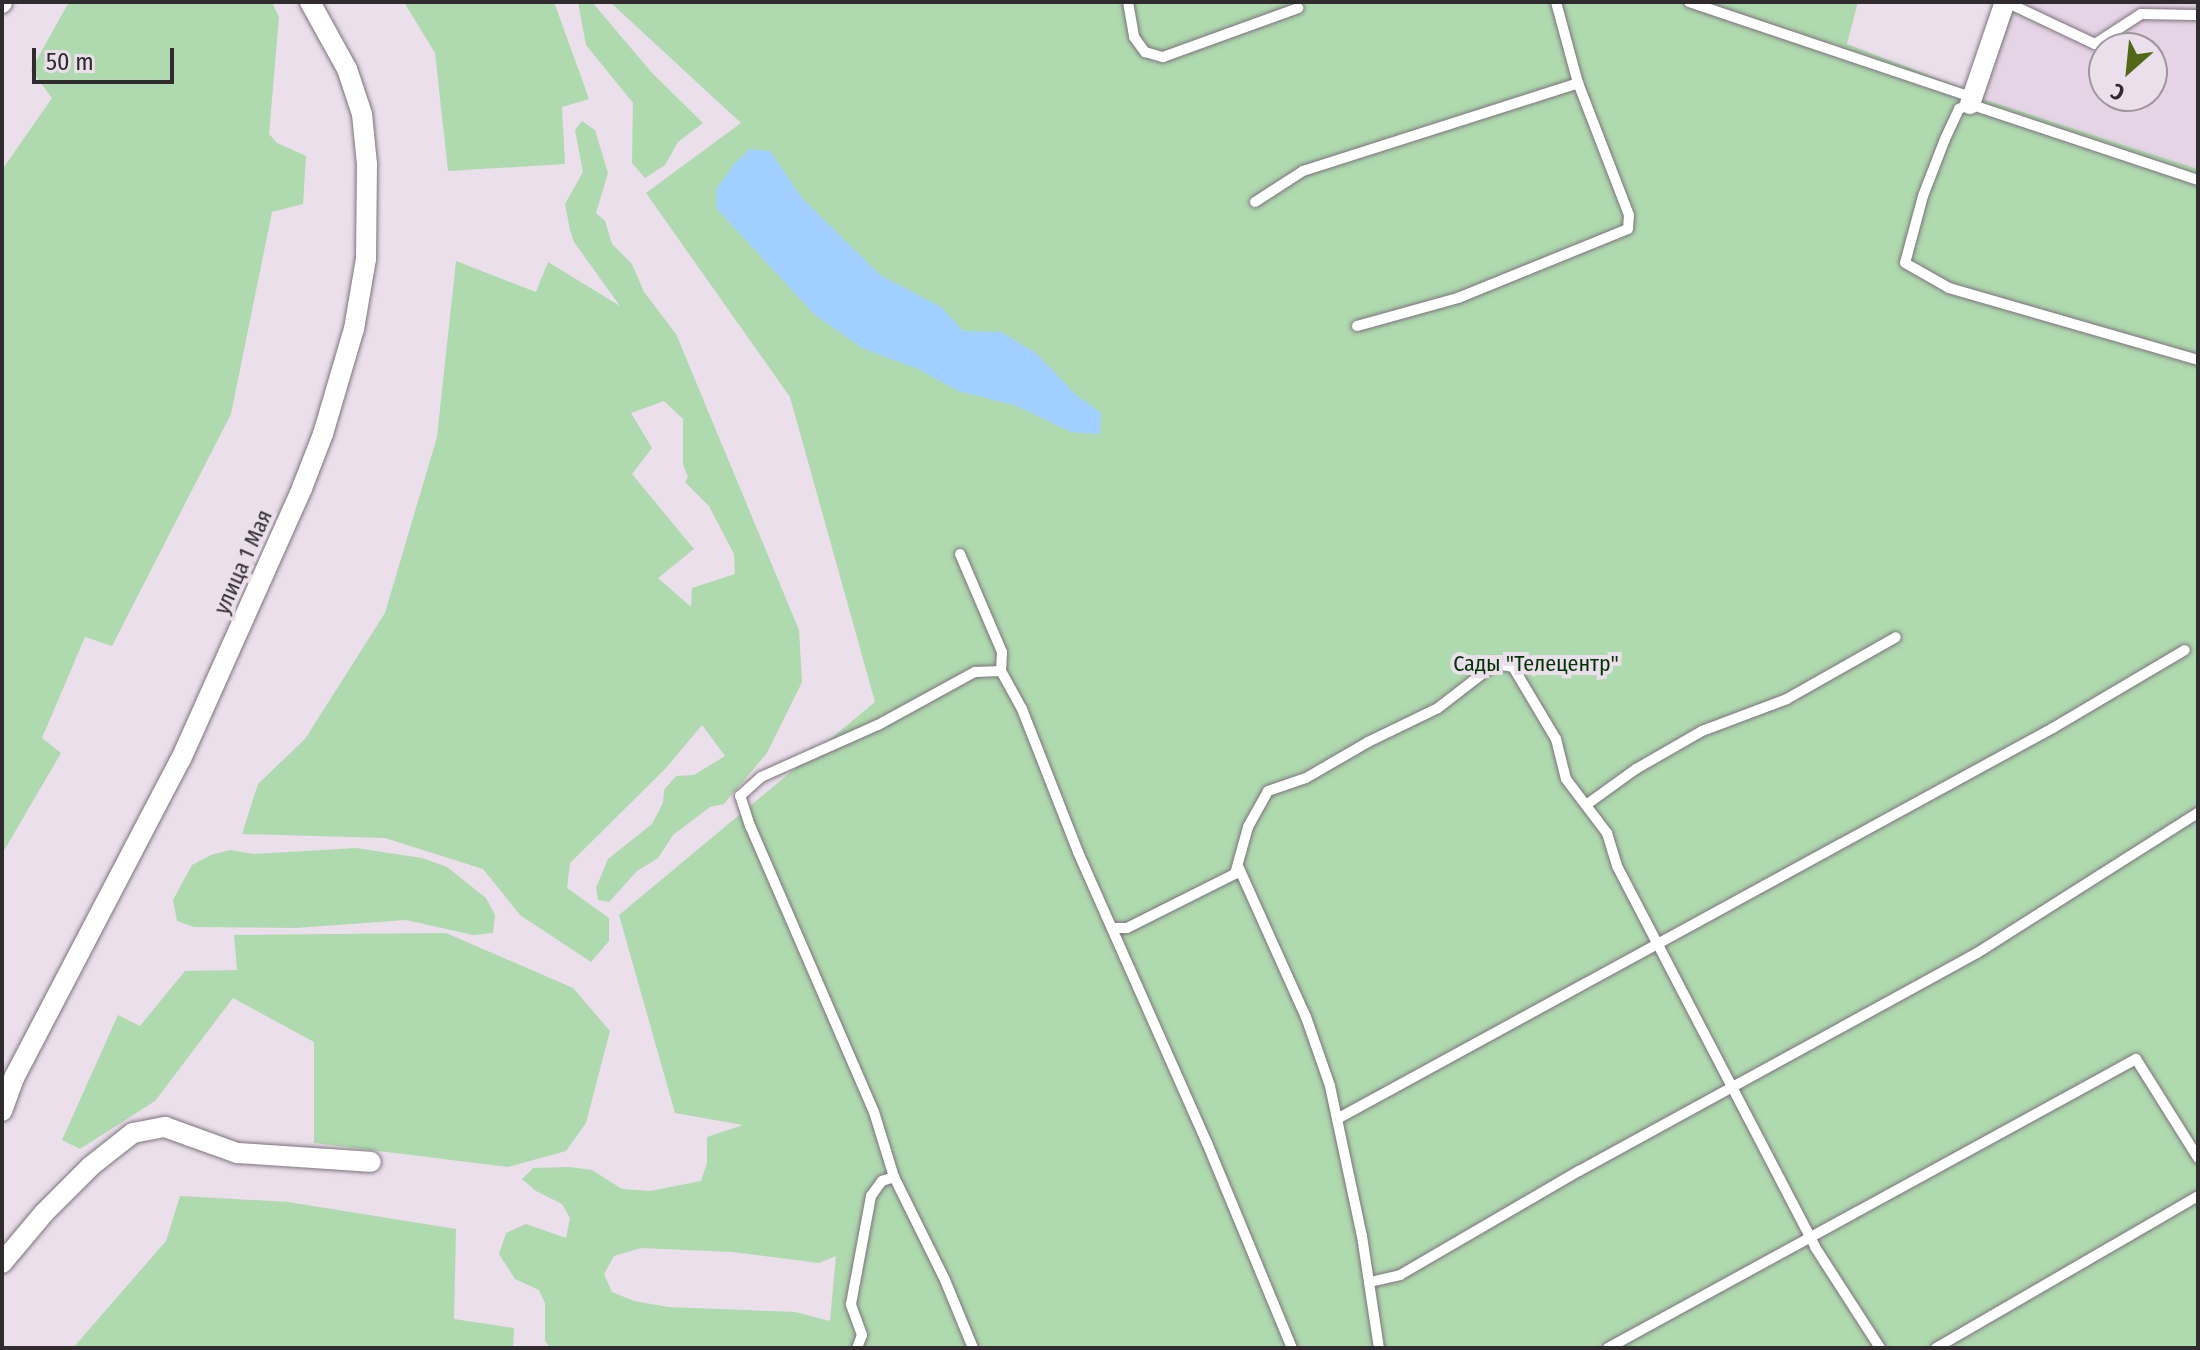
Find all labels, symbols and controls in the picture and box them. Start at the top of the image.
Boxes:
scale bar [36,32,178,82]
north arrow [2088,32,2168,112]
text: 50 m [46,48,94,76]
text: С [2107,77,2129,107]
street label: улица 1 Мая [208,506,278,618]
park label: Сады "Телецентр" [1453,651,1619,677]

